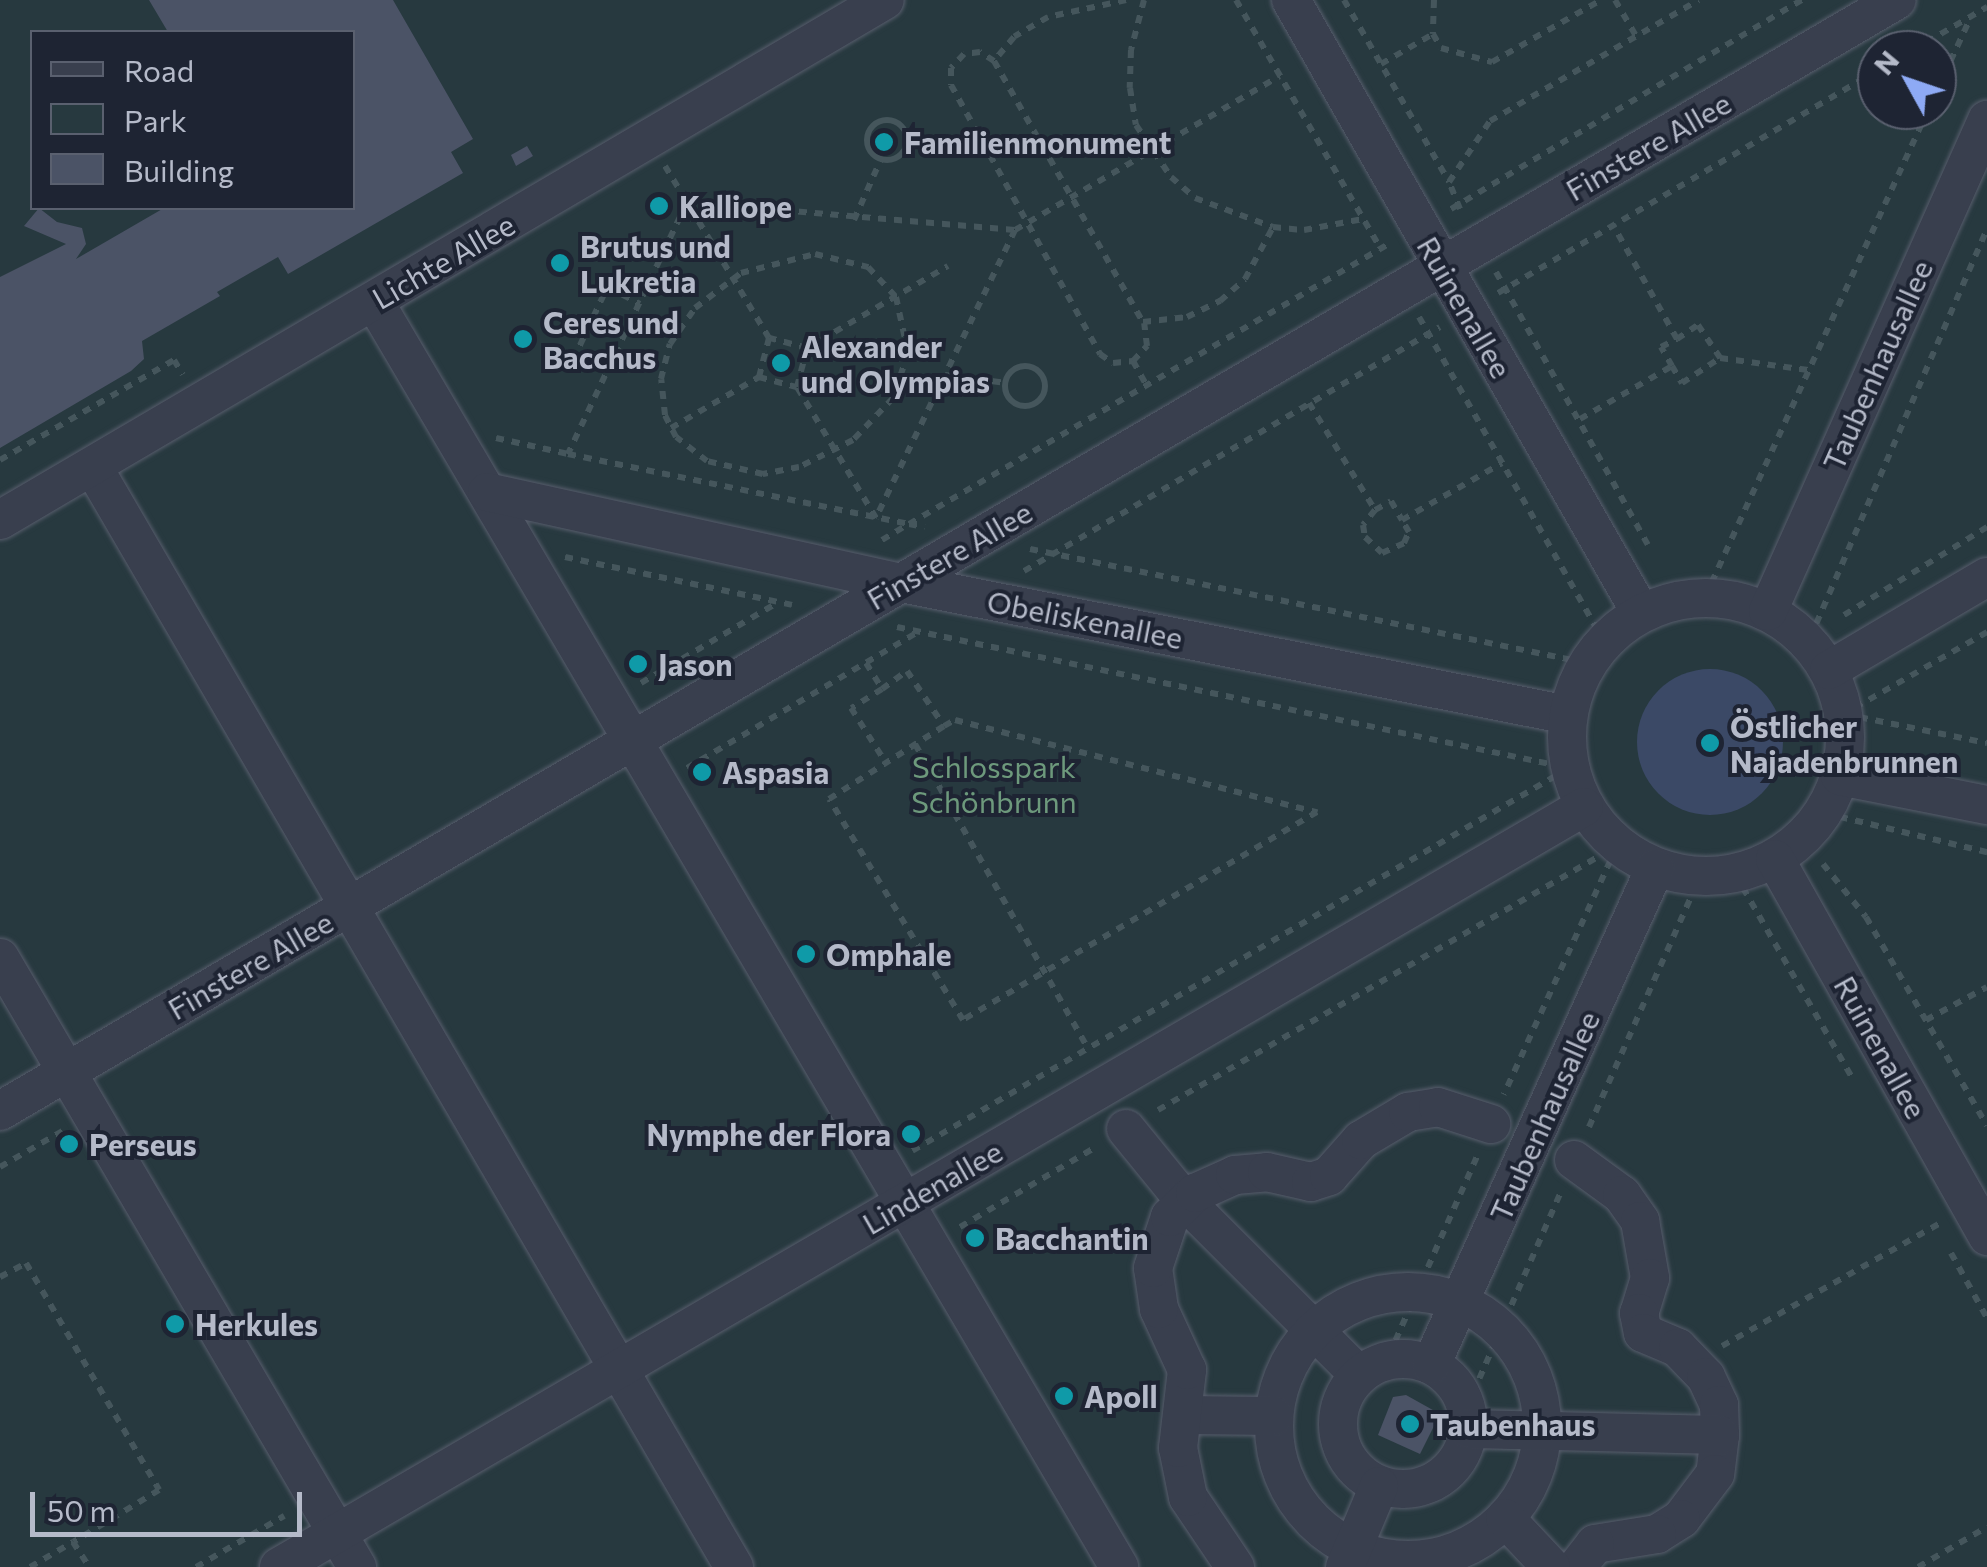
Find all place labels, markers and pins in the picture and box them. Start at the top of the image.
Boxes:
place label: Familienmonument [904,124,1171,160]
marker: Familienmonument [873,131,895,153]
place label: Kalliope [679,188,792,224]
marker: Kalliope [648,195,670,217]
place label: Brutus und Lukretia [580,228,731,298]
marker: Brutus und Lukretia [549,252,571,274]
place label: Ceres und Bacchus [543,304,679,374]
marker: Ceres und Bacchus [512,328,534,350]
place label: Alexander und Olympias [801,328,990,398]
marker: Alexander und Olympias [770,352,792,374]
place label: Jason [658,646,733,682]
marker: Jason [627,653,649,675]
place label: Östlicher Najadenbrunnen [1730,708,1958,778]
marker: Östlicher Najadenbrunnen [1699,732,1721,754]
place label: Aspasia [722,754,829,790]
marker: Aspasia [691,761,713,783]
place label: Omphale [826,936,951,972]
marker: Omphale [795,943,817,965]
place label: Nymphe der Flora [646,1116,891,1152]
marker: Nymphe der Flora [900,1123,922,1145]
place label: Perseus [89,1126,197,1162]
marker: Perseus [58,1133,80,1155]
place label: Bacchantin [995,1220,1149,1256]
marker: Bacchantin [964,1227,986,1249]
place label: Herkules [195,1306,318,1342]
marker: Herkules [164,1313,186,1335]
place label: Apoll [1084,1378,1158,1414]
marker: Apoll [1053,1385,1075,1407]
place label: Taubenhaus [1430,1406,1595,1442]
marker: Taubenhaus [1399,1413,1421,1435]

